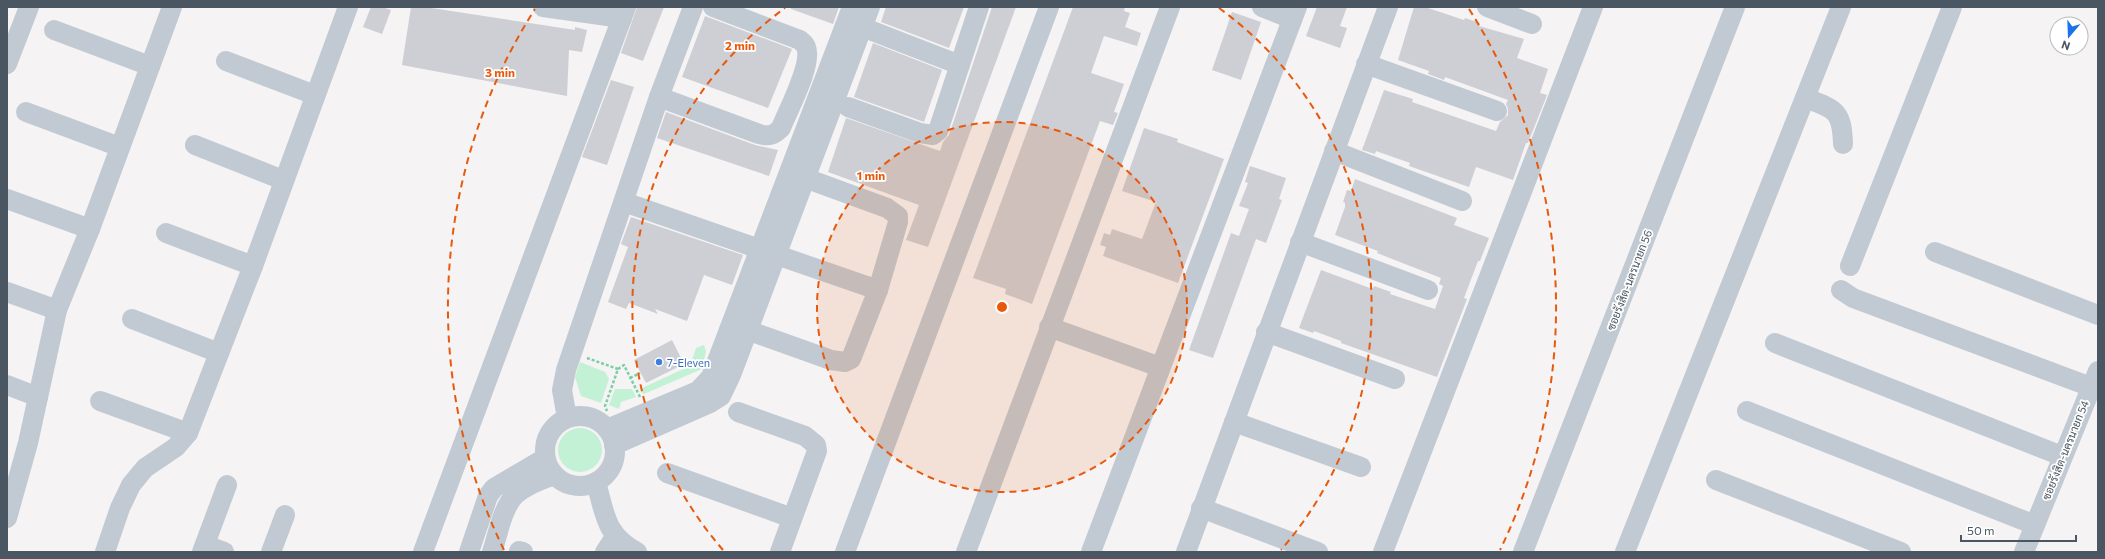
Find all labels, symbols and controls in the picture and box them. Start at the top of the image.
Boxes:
north arrow [2049,16,2089,56]
text: 2 min [725,38,755,52]
text: N [2060,38,2072,53]
text: 3 min [485,65,515,79]
text: 1 min [857,168,885,182]
street label: ซอยรังสิต-นครนายก 56 [1604,228,1654,332]
centre of rings [995,300,1009,314]
place label: 7-Eleven [667,356,710,369]
marker: 7-Eleven [654,357,664,367]
street label: ซอยรังสิต-นครนายก 54 [2039,398,2091,502]
scale bar [1961,517,2076,543]
text: 50 m [1967,523,1995,537]

